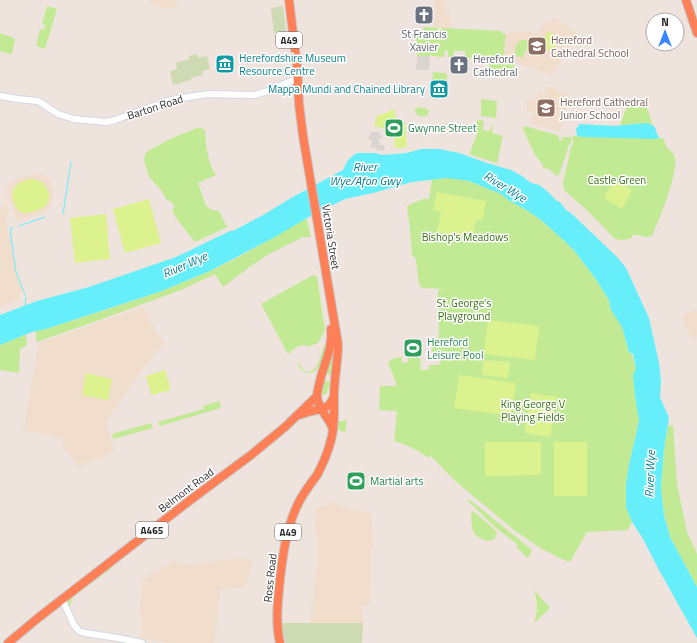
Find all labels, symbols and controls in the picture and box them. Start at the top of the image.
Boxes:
church icon: St Francis Xavier [413,4,435,26]
north arrow [645,12,685,52]
text: N [661,14,669,30]
place label: St Francis Xavier [401,26,447,55]
road number: A49 [276,32,302,48]
place label: Hereford Cathedral School [551,32,629,61]
school or university icon: Hereford Cathedral School [526,35,548,57]
place label: Herefordshire Museum Resource Centre [239,50,346,79]
place label: Hereford Cathedral [473,51,518,80]
museum icon: Herefordshire Museum Resource Centre [214,53,236,75]
church icon: Hereford Cathedral [448,54,470,76]
museum icon: Mappa Mundi and Chained Library [428,78,450,100]
place label: Mappa Mundi and Chained Library [268,81,426,97]
street label: Barton Road [125,90,185,124]
place label: Hereford Cathedral Junior School [560,94,648,123]
school or university icon: Hereford Cathedral Junior School [535,97,557,119]
sports icon: Gwynne Street [383,117,405,139]
place label: Gwynne Street [408,120,477,136]
water label: River Wye/Afon Gwy [330,157,402,190]
water label: River Wye [480,166,532,208]
park label: Castle Green [588,172,646,188]
street label: Victoria Street [318,203,344,271]
park label: Bishop's Meadows [422,229,508,245]
water label: River Wye [159,246,212,283]
park label: St. George's Playground [437,295,491,324]
place label: Hereford Leisure Pool [427,334,483,363]
sports icon: Hereford Leisure Pool [402,337,424,359]
park label: King George V Playing Fields [501,396,566,425]
water label: River Wye [639,449,660,498]
street label: Belmont Road [155,464,217,516]
sports icon: Martial arts [345,470,367,492]
place label: Martial arts [370,473,424,489]
road number: A465 [136,522,168,538]
road number: A49 [275,524,301,540]
street label: Ross Road [259,553,281,603]

